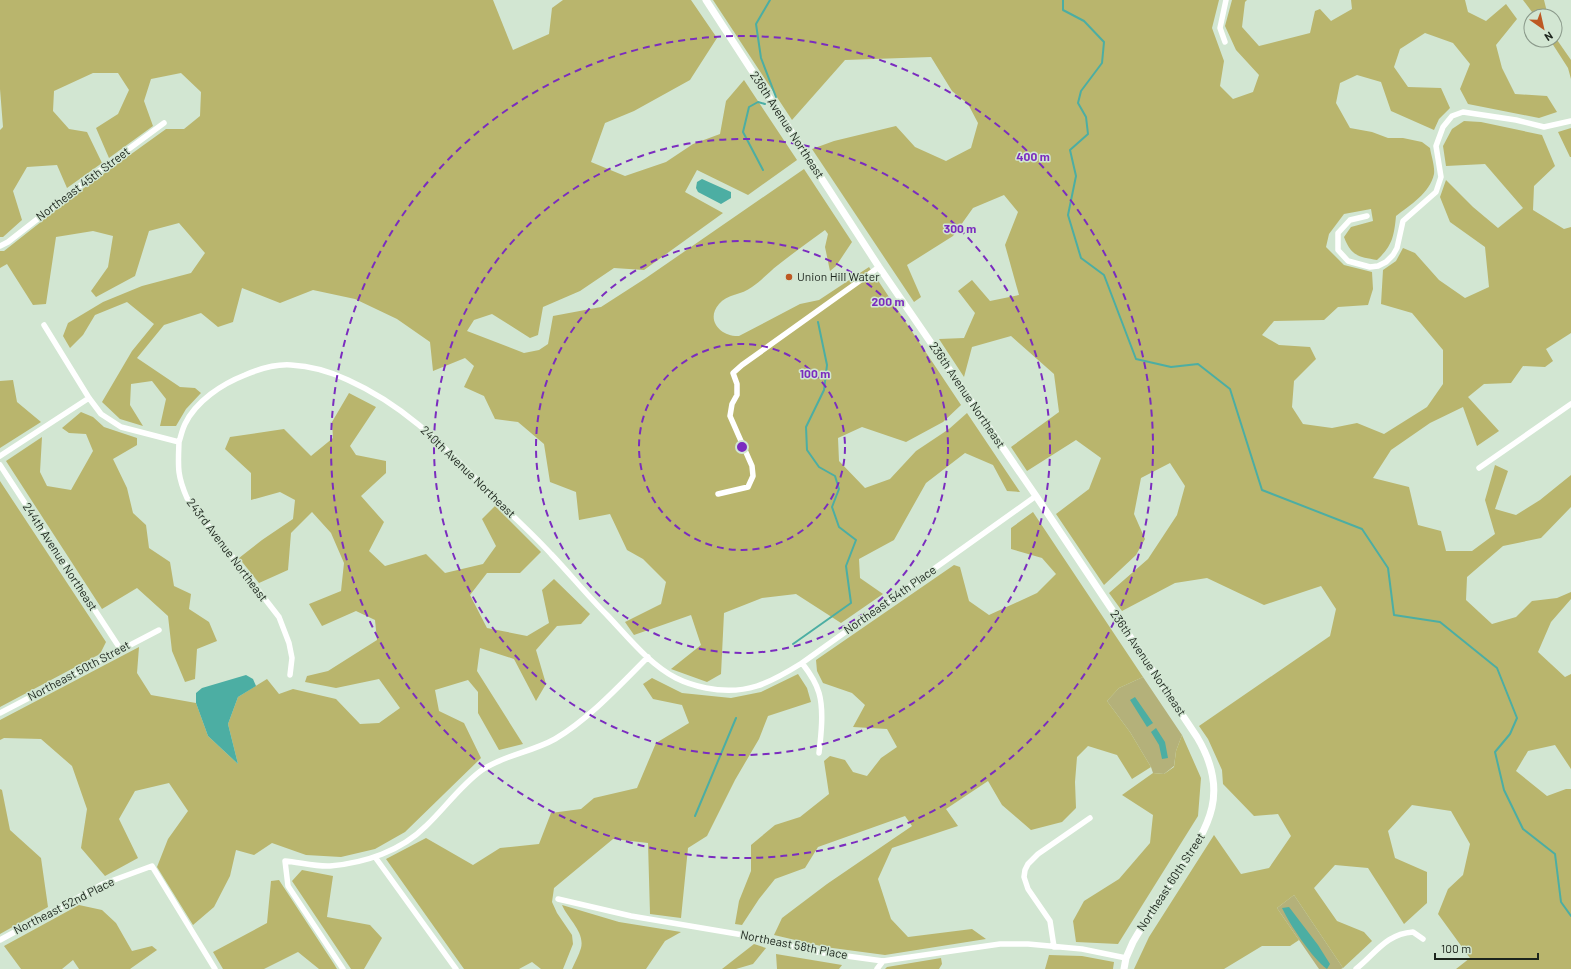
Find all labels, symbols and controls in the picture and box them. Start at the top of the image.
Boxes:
north arrow [1523,8,1563,48]
text: N [1542,29,1556,44]
street label: 236th Avenue Northeast [748,68,828,181]
street label: Northeast 45th Street [33,143,132,223]
text: 400 m [1016,149,1050,163]
text: 300 m [944,221,976,235]
place label: Union Hill Water [797,269,880,283]
marker: Union Hill Water [784,272,794,282]
text: 200 m [872,294,904,308]
street label: 236th Avenue Northeast [927,339,1009,450]
text: 100 m [800,366,830,380]
street label: 240th Avenue Northeast [418,422,519,520]
centre of rings [735,440,749,454]
street label: 243rd Avenue Northeast [184,495,271,604]
street label: 244th Avenue Northeast [21,500,101,613]
street label: Northeast 54th Place [841,562,938,636]
street label: 236th Avenue Northeast [1108,607,1190,718]
street label: Northeast 50th Street [25,637,132,703]
street label: Northeast 60th Street [1133,830,1207,933]
street label: Northeast 52nd Place [11,874,116,937]
street label: Northeast 58th Place [739,927,849,961]
scale bar [1435,935,1538,961]
text: 100 m [1441,941,1471,955]

